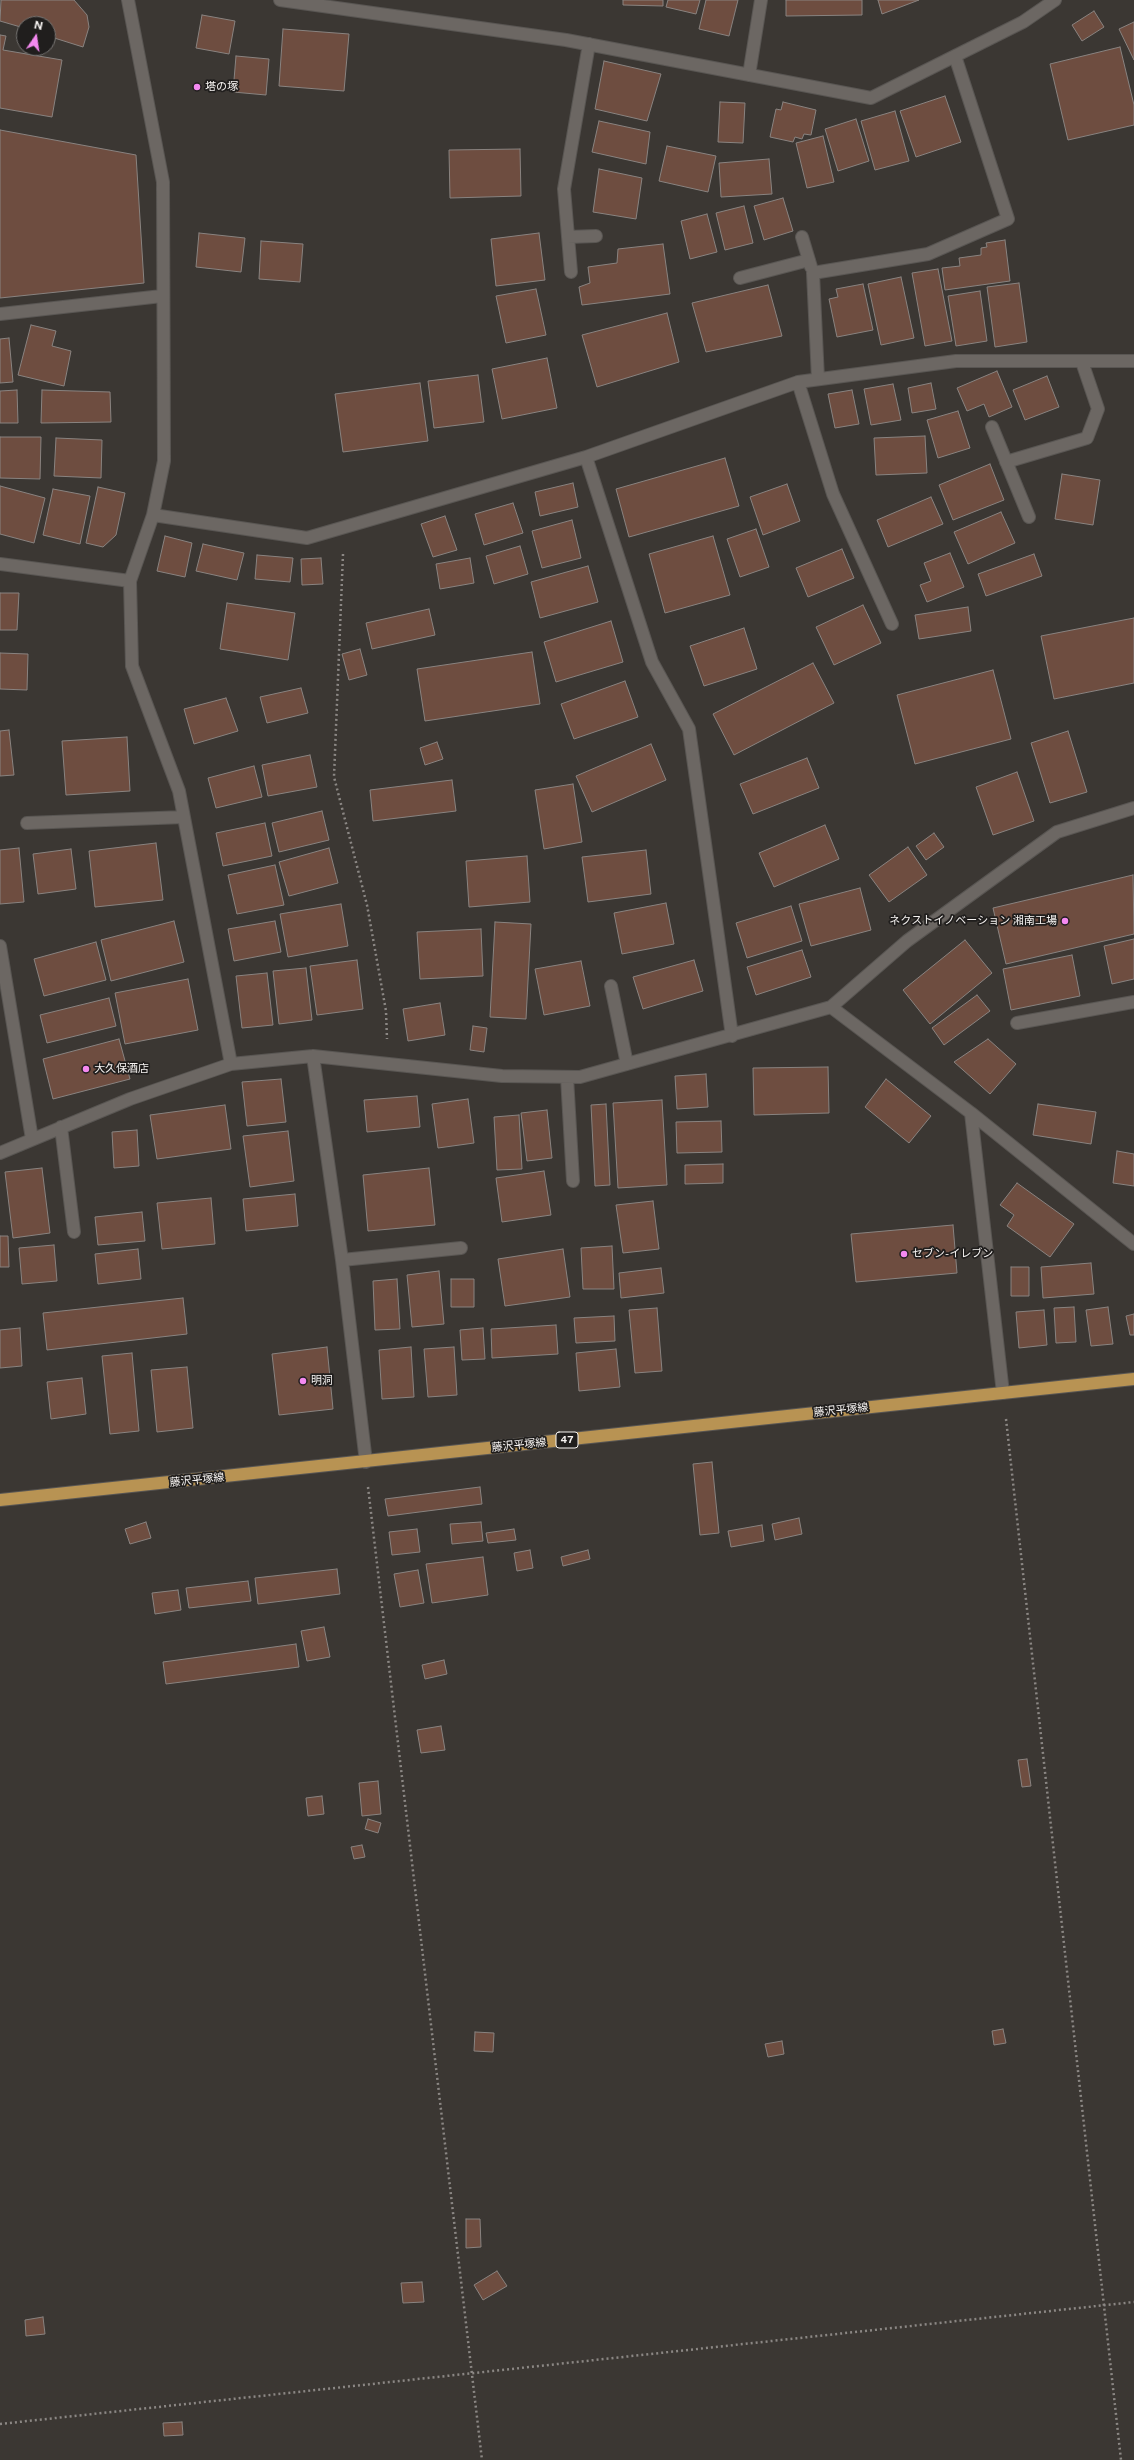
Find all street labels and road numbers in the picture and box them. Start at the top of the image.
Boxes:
street label: 藤沢平塚線 [813,1401,869,1419]
road number: 47 [556,1432,578,1448]
street label: 藤沢平塚線 [491,1436,547,1454]
street label: 藤沢平塚線 [169,1471,225,1489]

